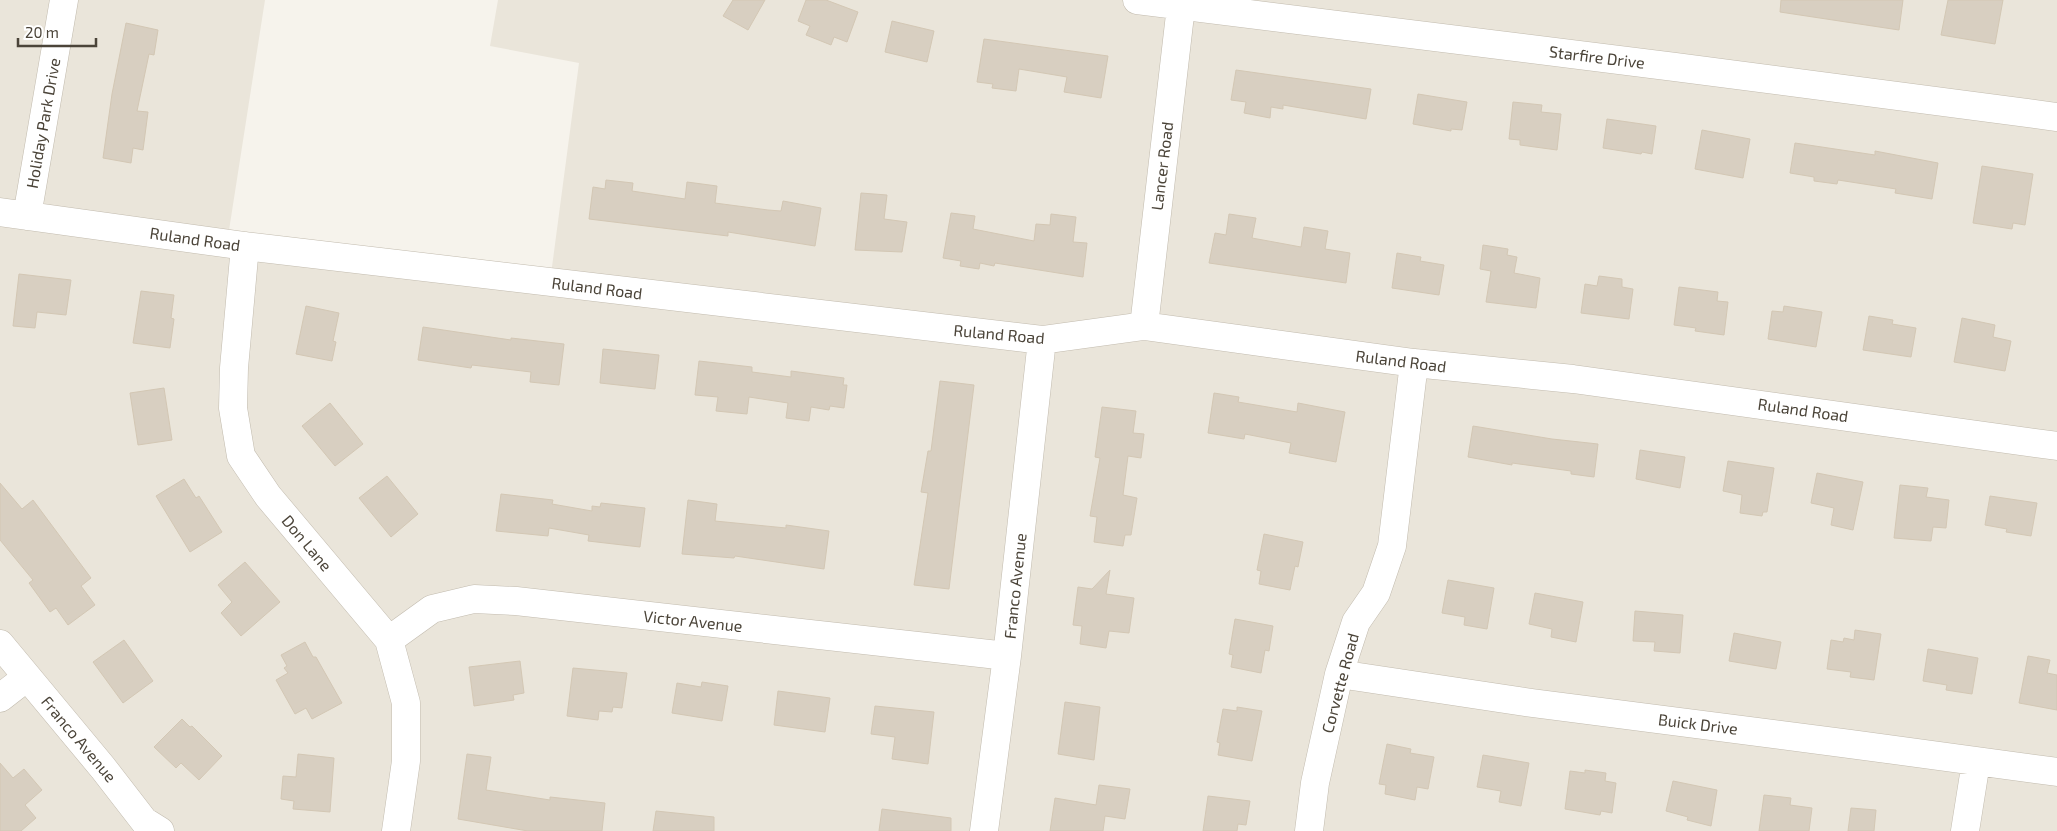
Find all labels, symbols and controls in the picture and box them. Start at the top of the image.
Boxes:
scale bar [18,15,95,47]
text: 20 m [25,23,59,41]
street label: Starfire Drive [1548,41,1646,72]
street label: Holiday Park Drive [22,56,63,190]
street label: Lancer Road [1147,121,1176,211]
street label: Ruland Road [148,223,242,254]
street label: Ruland Road [551,273,644,303]
street label: Ruland Road [953,320,1045,347]
street label: Ruland Road [1355,346,1448,376]
street label: Ruland Road [1756,394,1850,425]
street label: Don Lane [278,511,336,575]
street label: Franco Avenue [999,532,1030,640]
street label: Victor Avenue [643,606,744,635]
street label: Corvette Road [1317,631,1362,735]
street label: Franco Avenue [38,692,121,786]
street label: Buick Drive [1657,709,1739,738]

